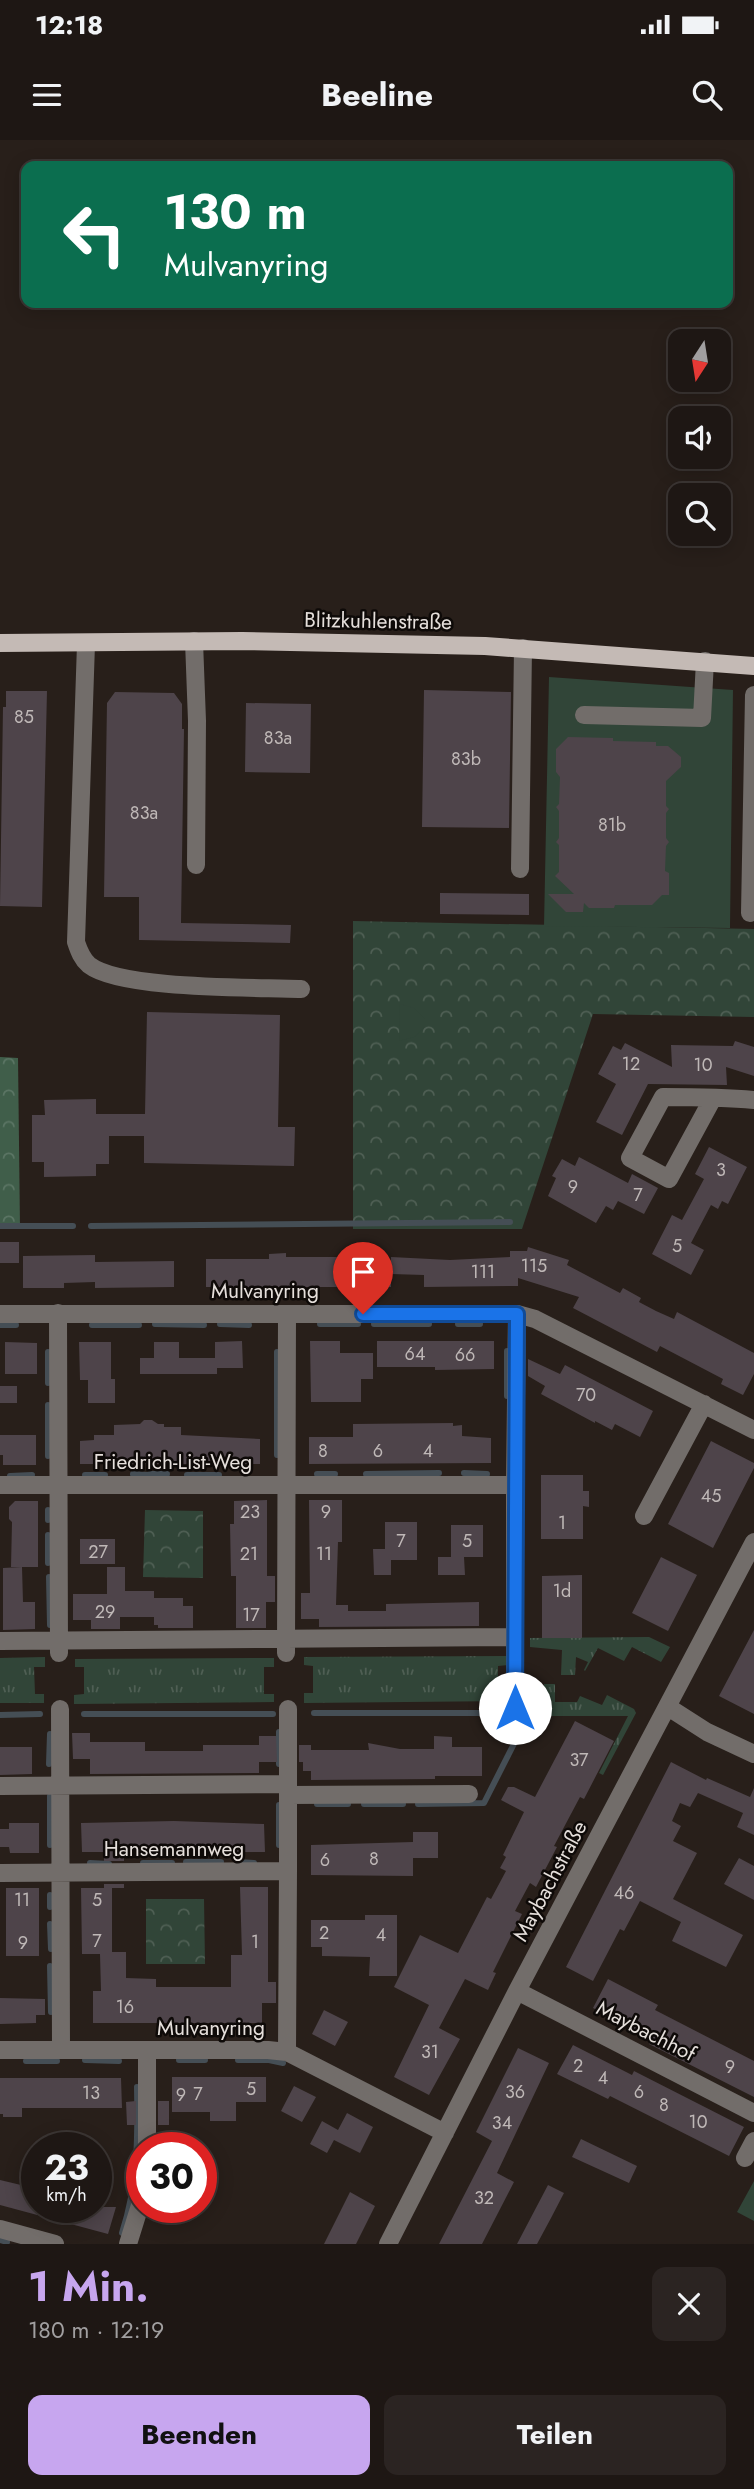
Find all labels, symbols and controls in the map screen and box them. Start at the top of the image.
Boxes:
text: 12:18 [35,6,103,44]
text: Beeline [321,72,433,118]
icon: menu [28,76,66,114]
icon: search [688,76,726,114]
text: 130 m [164,177,307,247]
icon: left [49,189,140,280]
text: Mulvanyring [164,242,329,288]
north arrow [668,329,732,392]
map controls [668,329,731,546]
button: sound [668,406,731,469]
button: search [668,483,731,546]
street label: Blitzkuhlenstraße [304,605,452,637]
house number: 85 [14,704,34,730]
house number: 83a [264,725,292,751]
house number: 83b [451,746,481,772]
house number: 83a [130,800,158,826]
house number: 81b [598,812,626,838]
house number: 12 [622,1051,640,1077]
house number: 10 [694,1052,713,1078]
house number: 3 [716,1157,726,1183]
house number: 9 [568,1174,578,1200]
house number: 7 [633,1182,643,1208]
house number: 5 [672,1233,682,1259]
pin [333,1242,393,1314]
icon: arrive [344,1253,382,1291]
house number: 115 [521,1253,547,1279]
house number: 111 [471,1259,495,1285]
street label: Mulvanyring [211,1276,319,1306]
house number: 64 [405,1341,425,1367]
house number: 66 [455,1342,475,1368]
house number: 70 [576,1382,596,1408]
house number: 8 [318,1438,328,1464]
house number: 6 [373,1438,383,1464]
house number: 4 [423,1438,433,1464]
street label: Friedrich-List-Weg [94,1447,252,1477]
house number: 45 [701,1483,721,1509]
house number: 23 [240,1499,260,1525]
house number: 9 [321,1499,331,1525]
house number: 1 [558,1510,566,1536]
house number: 7 [396,1528,406,1554]
house number: 5 [462,1528,472,1554]
house number: 27 [88,1539,108,1565]
house number: 21 [240,1541,258,1567]
house number: 11 [316,1541,332,1567]
house number: 1d [553,1578,571,1604]
house number: 29 [95,1599,115,1625]
house number: 17 [242,1602,260,1628]
position arrow [478,1671,552,1745]
house number: 37 [569,1747,589,1773]
street label: Maybachstraße [506,1815,595,1947]
street label: Hansemannweg [104,1834,244,1864]
house number: 8 [369,1846,379,1872]
house number: 6 [320,1847,330,1873]
house number: 46 [614,1880,634,1906]
house number: 11 [14,1887,30,1913]
house number: 5 [92,1887,102,1913]
house number: 2 [319,1920,329,1946]
house number: 4 [376,1922,386,1948]
house number: 7 [92,1928,102,1954]
house number: 1 [251,1929,259,1955]
house number: 9 [18,1930,28,1956]
street label: Maybachhof [591,1993,702,2069]
house number: 16 [116,1994,134,2020]
street label: Mulvanyring [157,2013,265,2043]
house number: 31 [421,2039,439,2065]
house number: 2 [573,2053,583,2079]
house number: 9 [725,2054,735,2080]
house number: 4 [598,2065,608,2091]
house number: 5 [246,2076,256,2102]
house number: 36 [505,2079,525,2105]
house number: 6 [634,2079,644,2105]
house number: 13 [82,2080,100,2106]
house number: 7 [193,2081,203,2107]
house number: 9 [176,2082,186,2108]
house number: 8 [659,2092,669,2118]
house number: 10 [689,2109,708,2135]
house number: 34 [492,2110,512,2136]
speed limit sign: 30 [126,2132,217,2223]
text: 23 [44,2143,89,2193]
text: km/h [46,2182,87,2208]
house number: 32 [474,2185,494,2211]
text: 1 Min. [28,2256,149,2317]
button: close [652,2267,726,2341]
text: 180 m · 12:19 [28,2313,164,2347]
button: Beenden [28,2395,370,2475]
button: Teilen [384,2395,726,2475]

